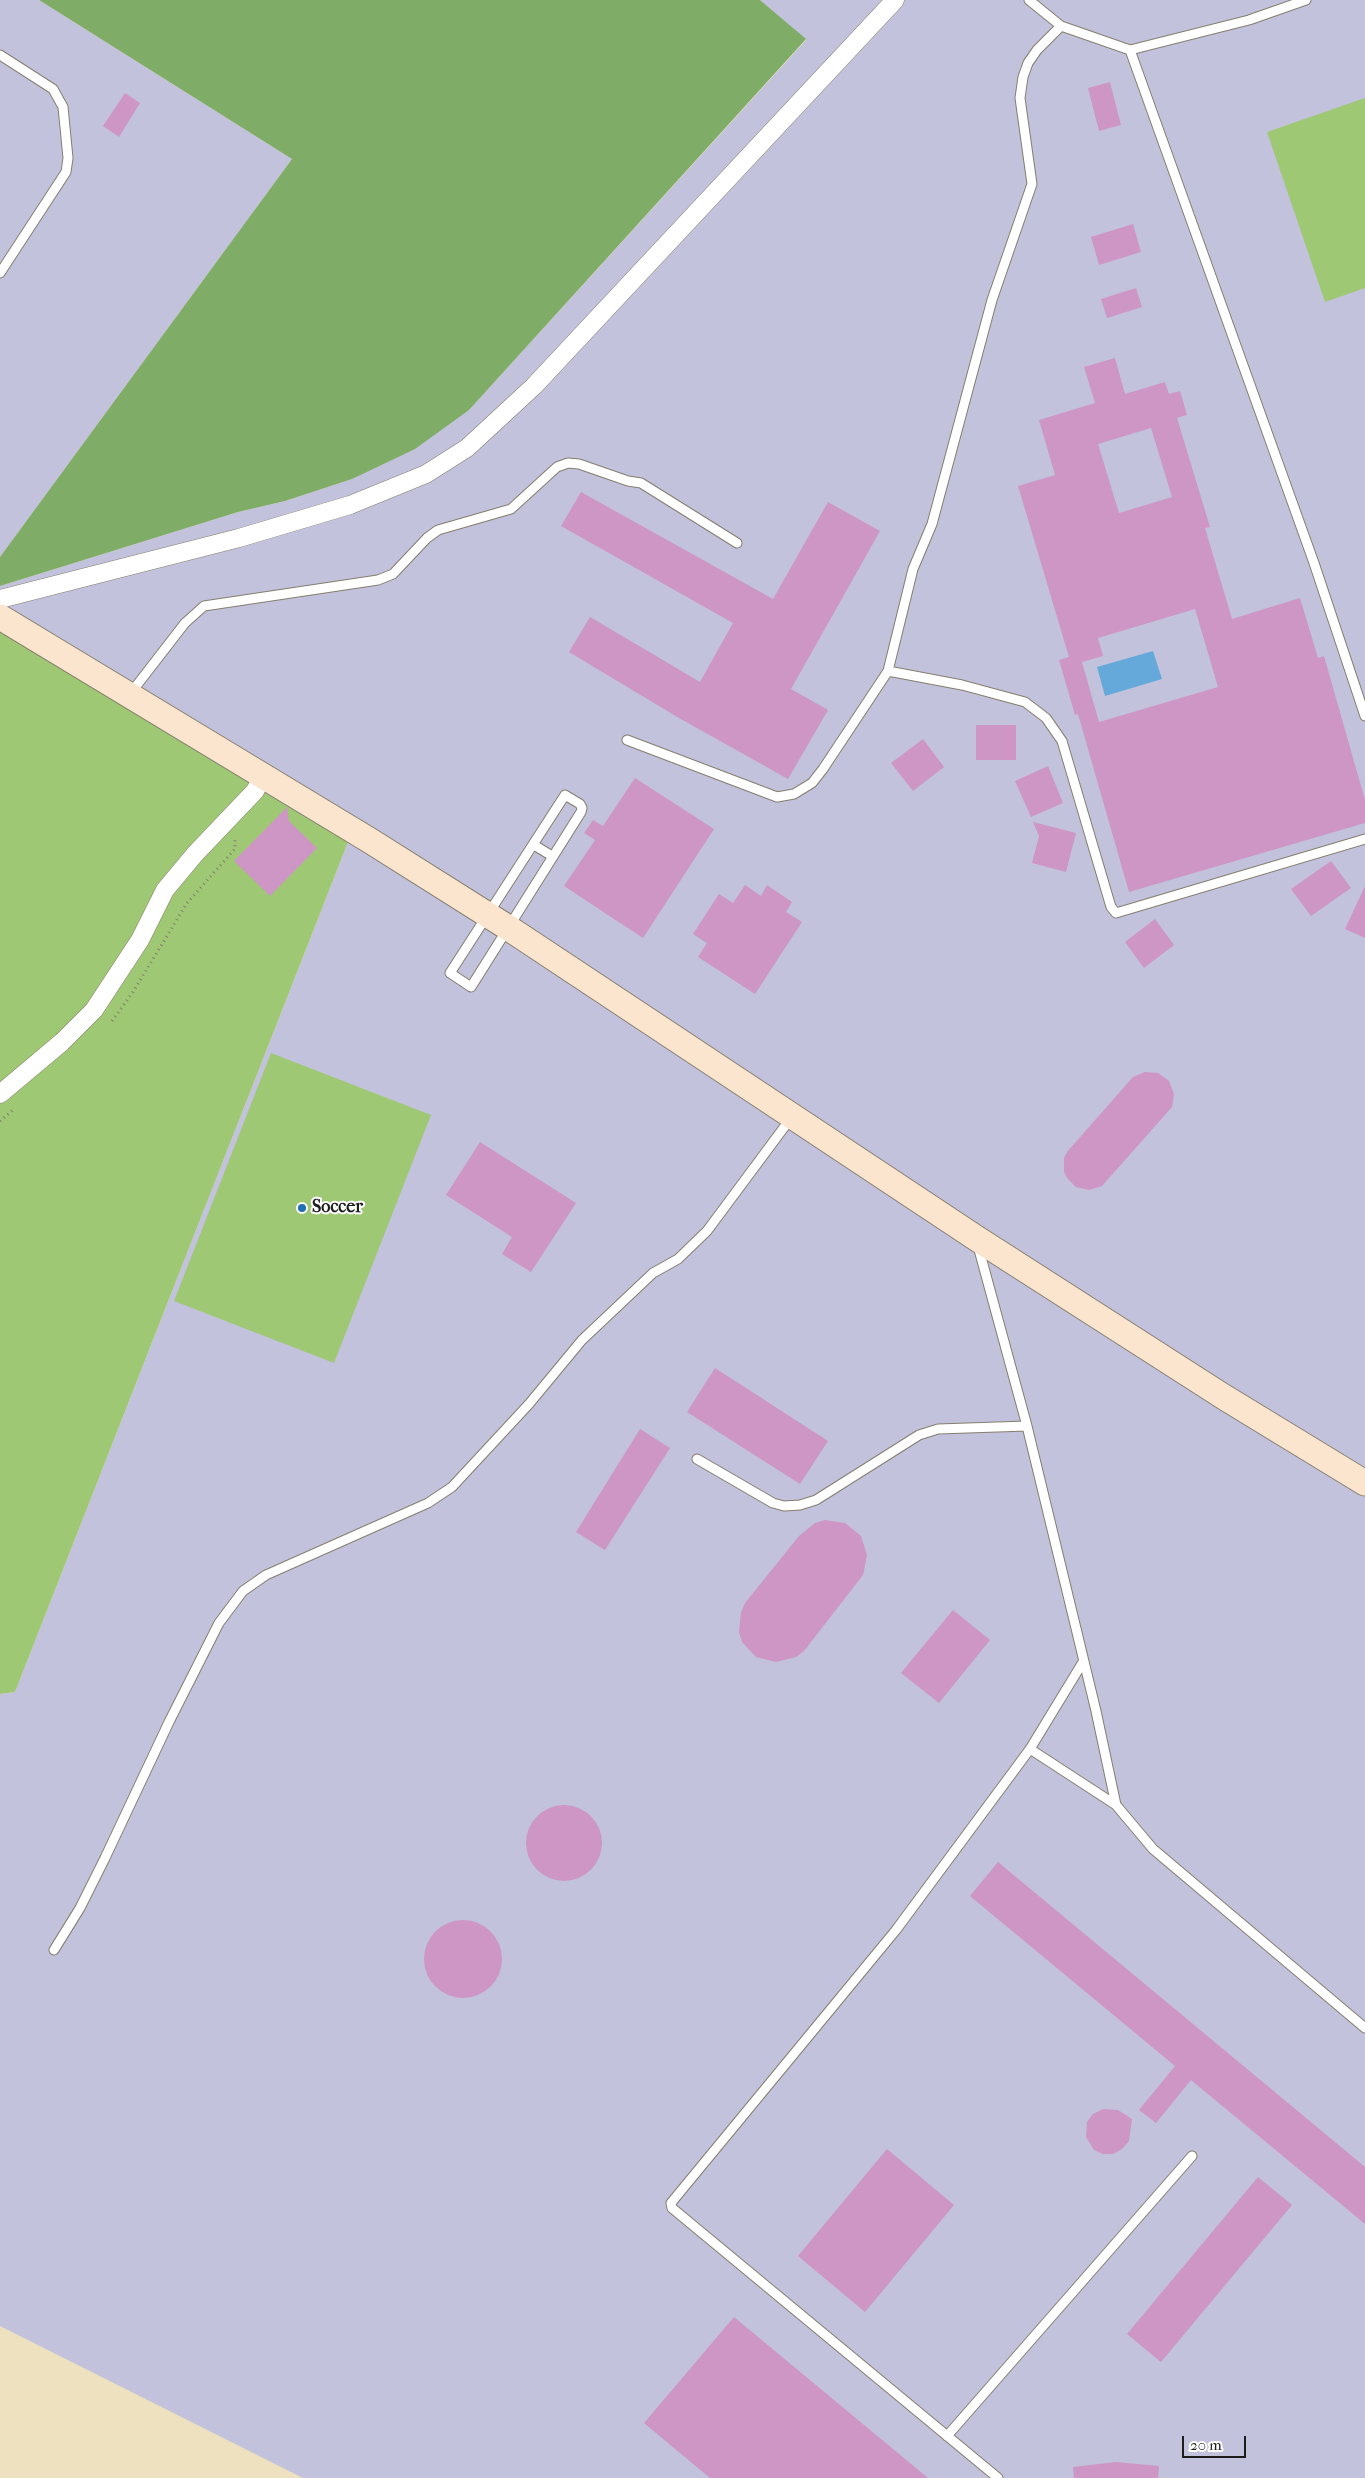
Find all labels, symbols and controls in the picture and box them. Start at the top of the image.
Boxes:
place label: Soccer [312,1197,363,1219]
marker: Soccer [296,1202,308,1214]
scale bar [1185,2426,1249,2458]
text: 20 m [1190,2436,1222,2454]

